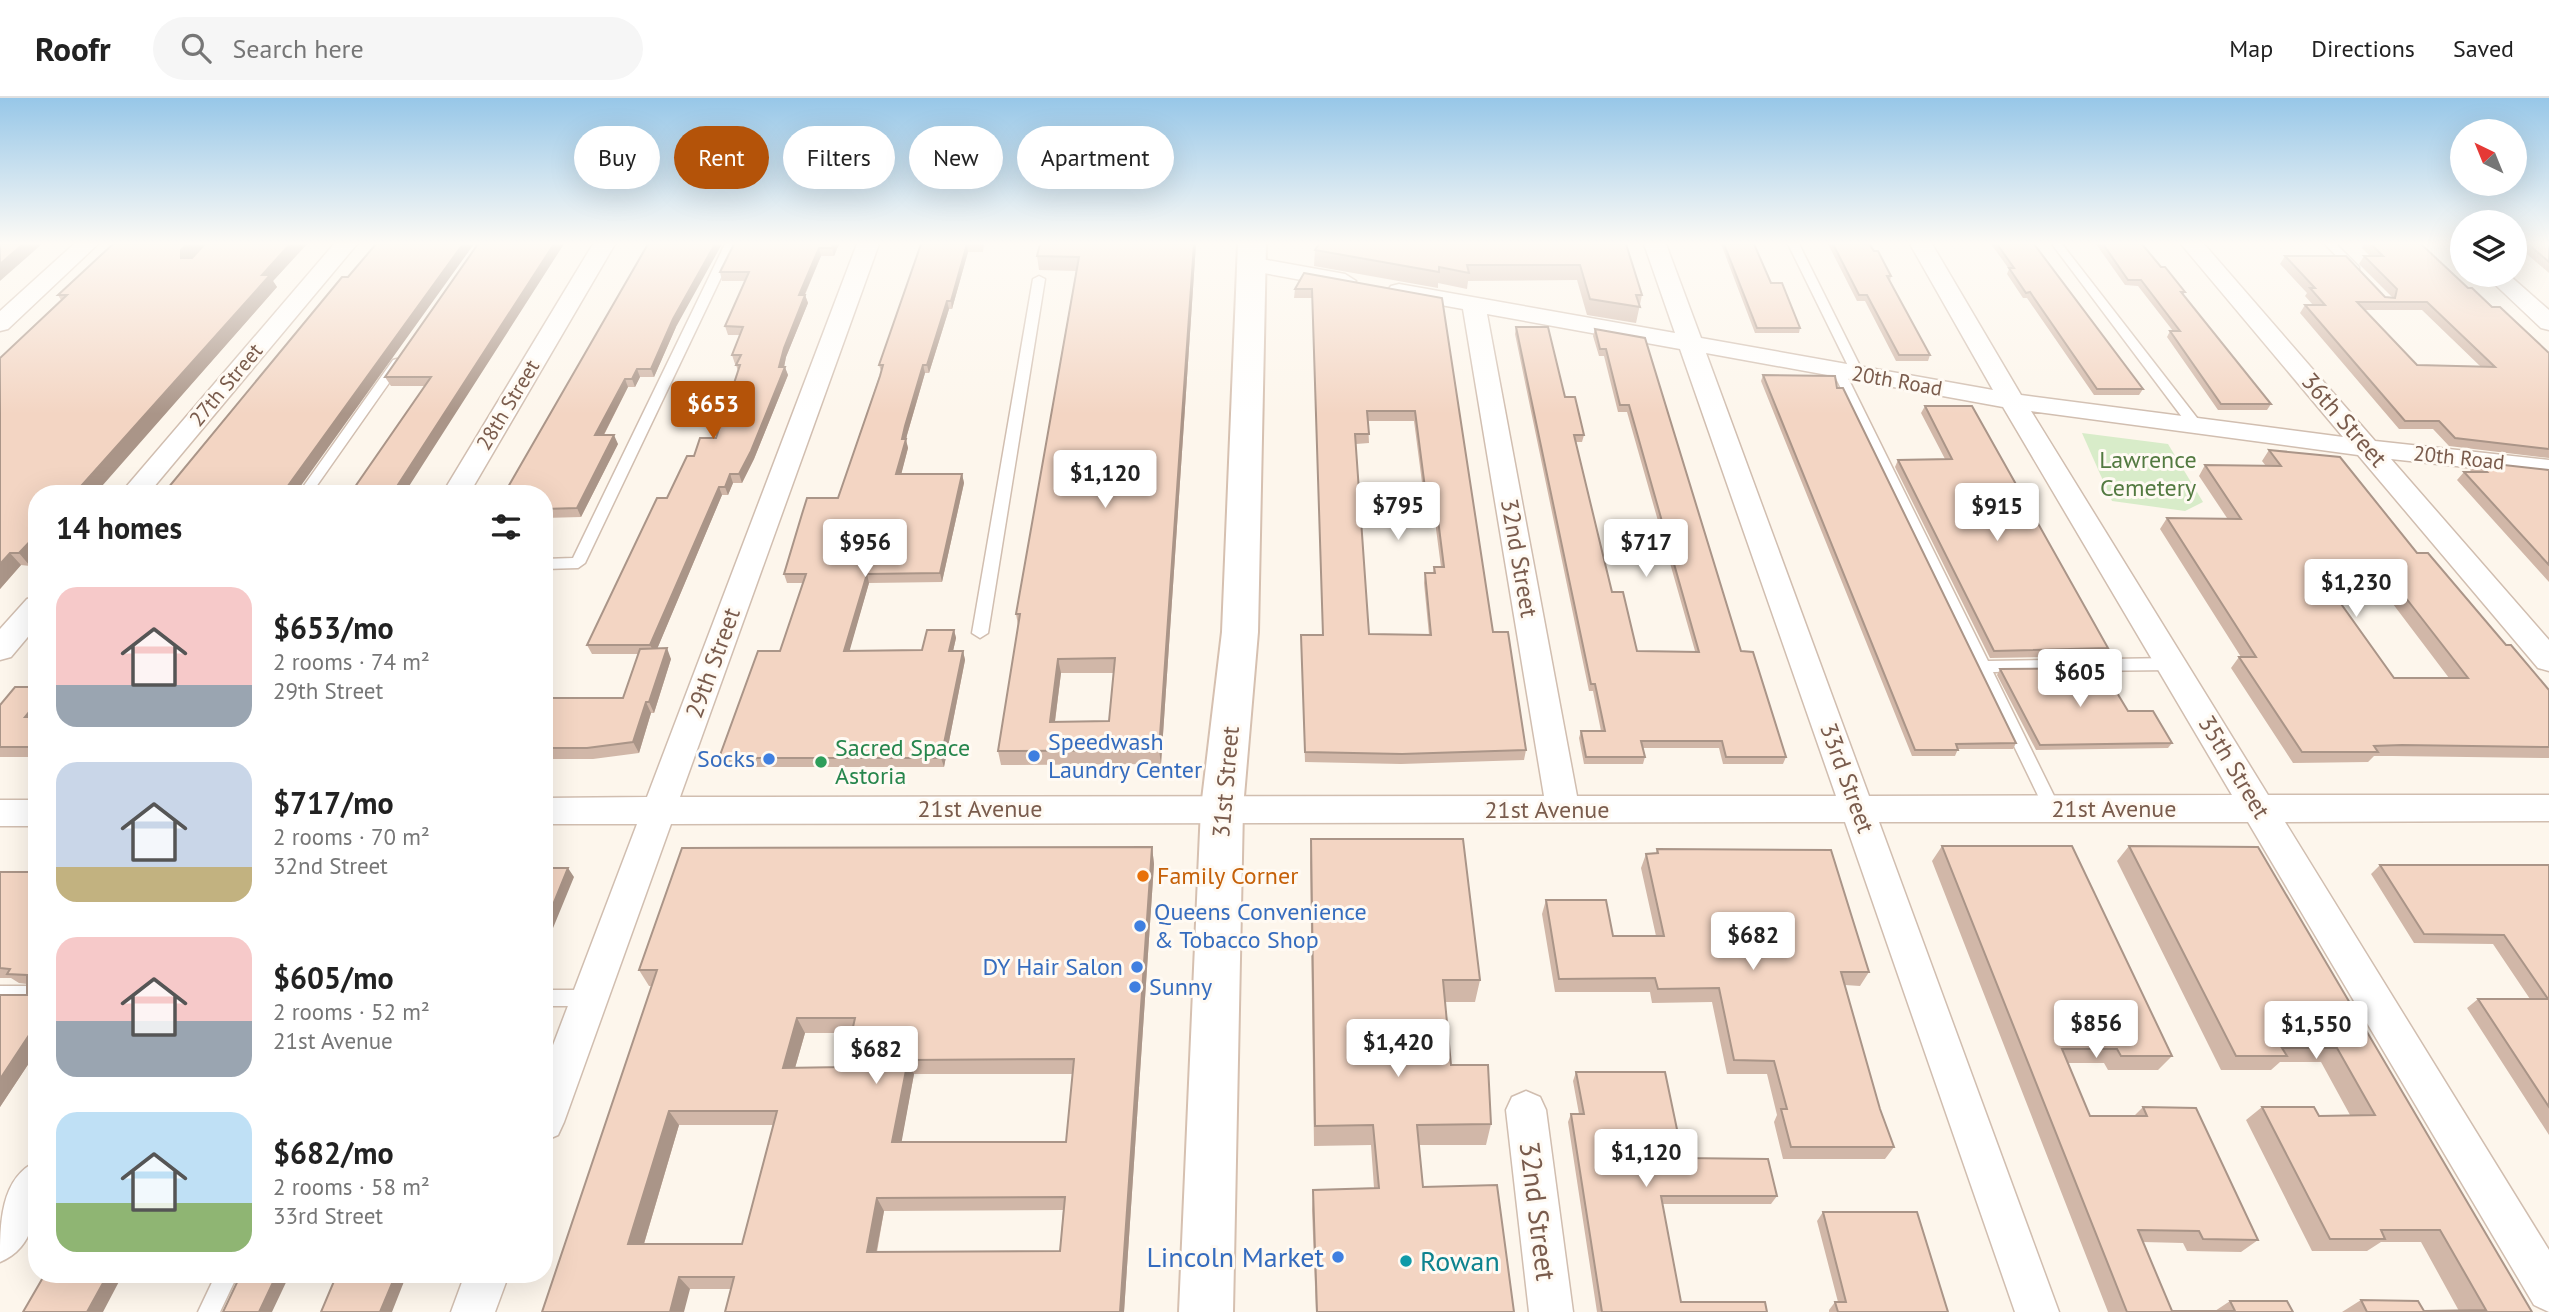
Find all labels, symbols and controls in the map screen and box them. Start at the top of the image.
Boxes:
search box [153,17,643,80]
text: Roofr [35,27,111,70]
icon: search [177,29,215,67]
text: Search here [233,32,364,65]
text: Map [2229,33,2273,64]
text: Directions [2311,33,2415,64]
text: Saved [2453,33,2514,64]
north arrow [2450,119,2527,196]
map controls [2450,119,2527,287]
chip: Buy [574,126,660,189]
chip: Rent [674,126,769,189]
chip: Filters [783,126,895,189]
chip: New [909,126,1003,189]
chip: Apartment [1017,126,1174,189]
button: layers [2450,210,2527,287]
street label: 27th Street [183,338,268,432]
street label: 28th Street [470,355,545,455]
street label: 20th Road [1850,359,1945,402]
street label: 36th Street [2295,366,2394,473]
pin: $653 [672,382,754,441]
text: $653 [687,389,739,418]
street label: 20th Road [2412,439,2506,476]
park label: Lawrence Cemetery [2099,444,2197,503]
pin: $1,120 [1048,450,1162,510]
text: $1,120 [1069,458,1141,487]
pin: $795 [1357,482,1439,542]
pin: $915 [1956,484,2038,543]
text: $795 [1372,490,1424,519]
text: $915 [1971,491,2023,520]
street label: 32nd Street [1494,496,1545,620]
text: 14 homes [56,508,182,547]
icon: filters [487,508,525,546]
pin: $956 [824,519,906,579]
pin: $717 [1605,519,1687,579]
text: $956 [839,527,891,556]
text: $717 [1620,527,1672,556]
pin: $1,230 [2299,560,2413,619]
text: $1,230 [2320,567,2392,596]
street label: 29th Street [678,603,747,722]
text: $653/mo [273,608,394,647]
icon: home [112,615,196,699]
text: 2 rooms · 74 m² [273,647,430,676]
pin: $605 [2039,650,2121,709]
text: $605 [2054,657,2106,686]
text: 29th Street [273,676,383,705]
street label: 35th Street [2191,709,2277,824]
street label: 33rd Street [1813,719,1882,837]
street label: 31st Street [1205,725,1246,839]
place label: Speedwash Laundry Center [1048,726,1202,785]
place label: Sacred Space Astoria [835,732,970,791]
place label: Socks [697,743,755,774]
marker: Speedwash Laundry Center [1026,748,1042,764]
marker: Socks [761,751,777,767]
marker: Sacred Space Astoria [813,754,829,770]
text: $717/mo [273,783,394,822]
icon: home [112,790,196,874]
street label: 21st Avenue [918,793,1043,824]
street label: 21st Avenue [2052,793,2177,824]
street label: 21st Avenue [1485,794,1610,825]
text: 2 rooms · 70 m² [273,822,430,851]
text: 32nd Street [273,851,388,880]
place label: Family Corner [1157,860,1298,891]
marker: Family Corner [1135,868,1151,884]
place label: Queens Convenience & Tobacco Shop [1154,896,1367,955]
pin: $682 [1712,912,1794,972]
marker: Queens Convenience & Tobacco Shop [1132,918,1148,934]
text: $682 [1727,920,1779,949]
place label: DY Hair Salon [982,951,1123,982]
text: $605/mo [273,958,394,997]
marker: DY Hair Salon [1129,959,1145,975]
icon: home [112,965,196,1049]
place label: Sunny [1149,971,1212,1002]
marker: Sunny [1127,979,1143,995]
text: 2 rooms · 52 m² [273,997,430,1026]
pin: $856 [2055,1000,2137,1060]
pin: $1,550 [2259,1002,2373,1061]
text: $856 [2070,1008,2122,1037]
text: $1,550 [2280,1009,2352,1038]
pin: $1,420 [1341,1020,1455,1079]
text: 21st Avenue [273,1026,393,1055]
pin: $682 [835,1026,917,1086]
text: $1,420 [1362,1027,1434,1056]
text: $682 [850,1034,902,1063]
pin: $1,120 [1589,1130,1703,1189]
text: $682/mo [273,1133,394,1172]
text: $1,120 [1610,1137,1682,1166]
street label: 32nd Street [1512,1139,1565,1283]
icon: home [112,1140,196,1224]
text: 2 rooms · 58 m² [273,1172,430,1201]
text: 33rd Street [273,1201,383,1230]
place label: Lincoln Market [1146,1238,1325,1275]
place label: Rowan [1420,1242,1500,1279]
marker: Lincoln Market [1330,1249,1346,1265]
marker: Rowan [1398,1253,1414,1269]

